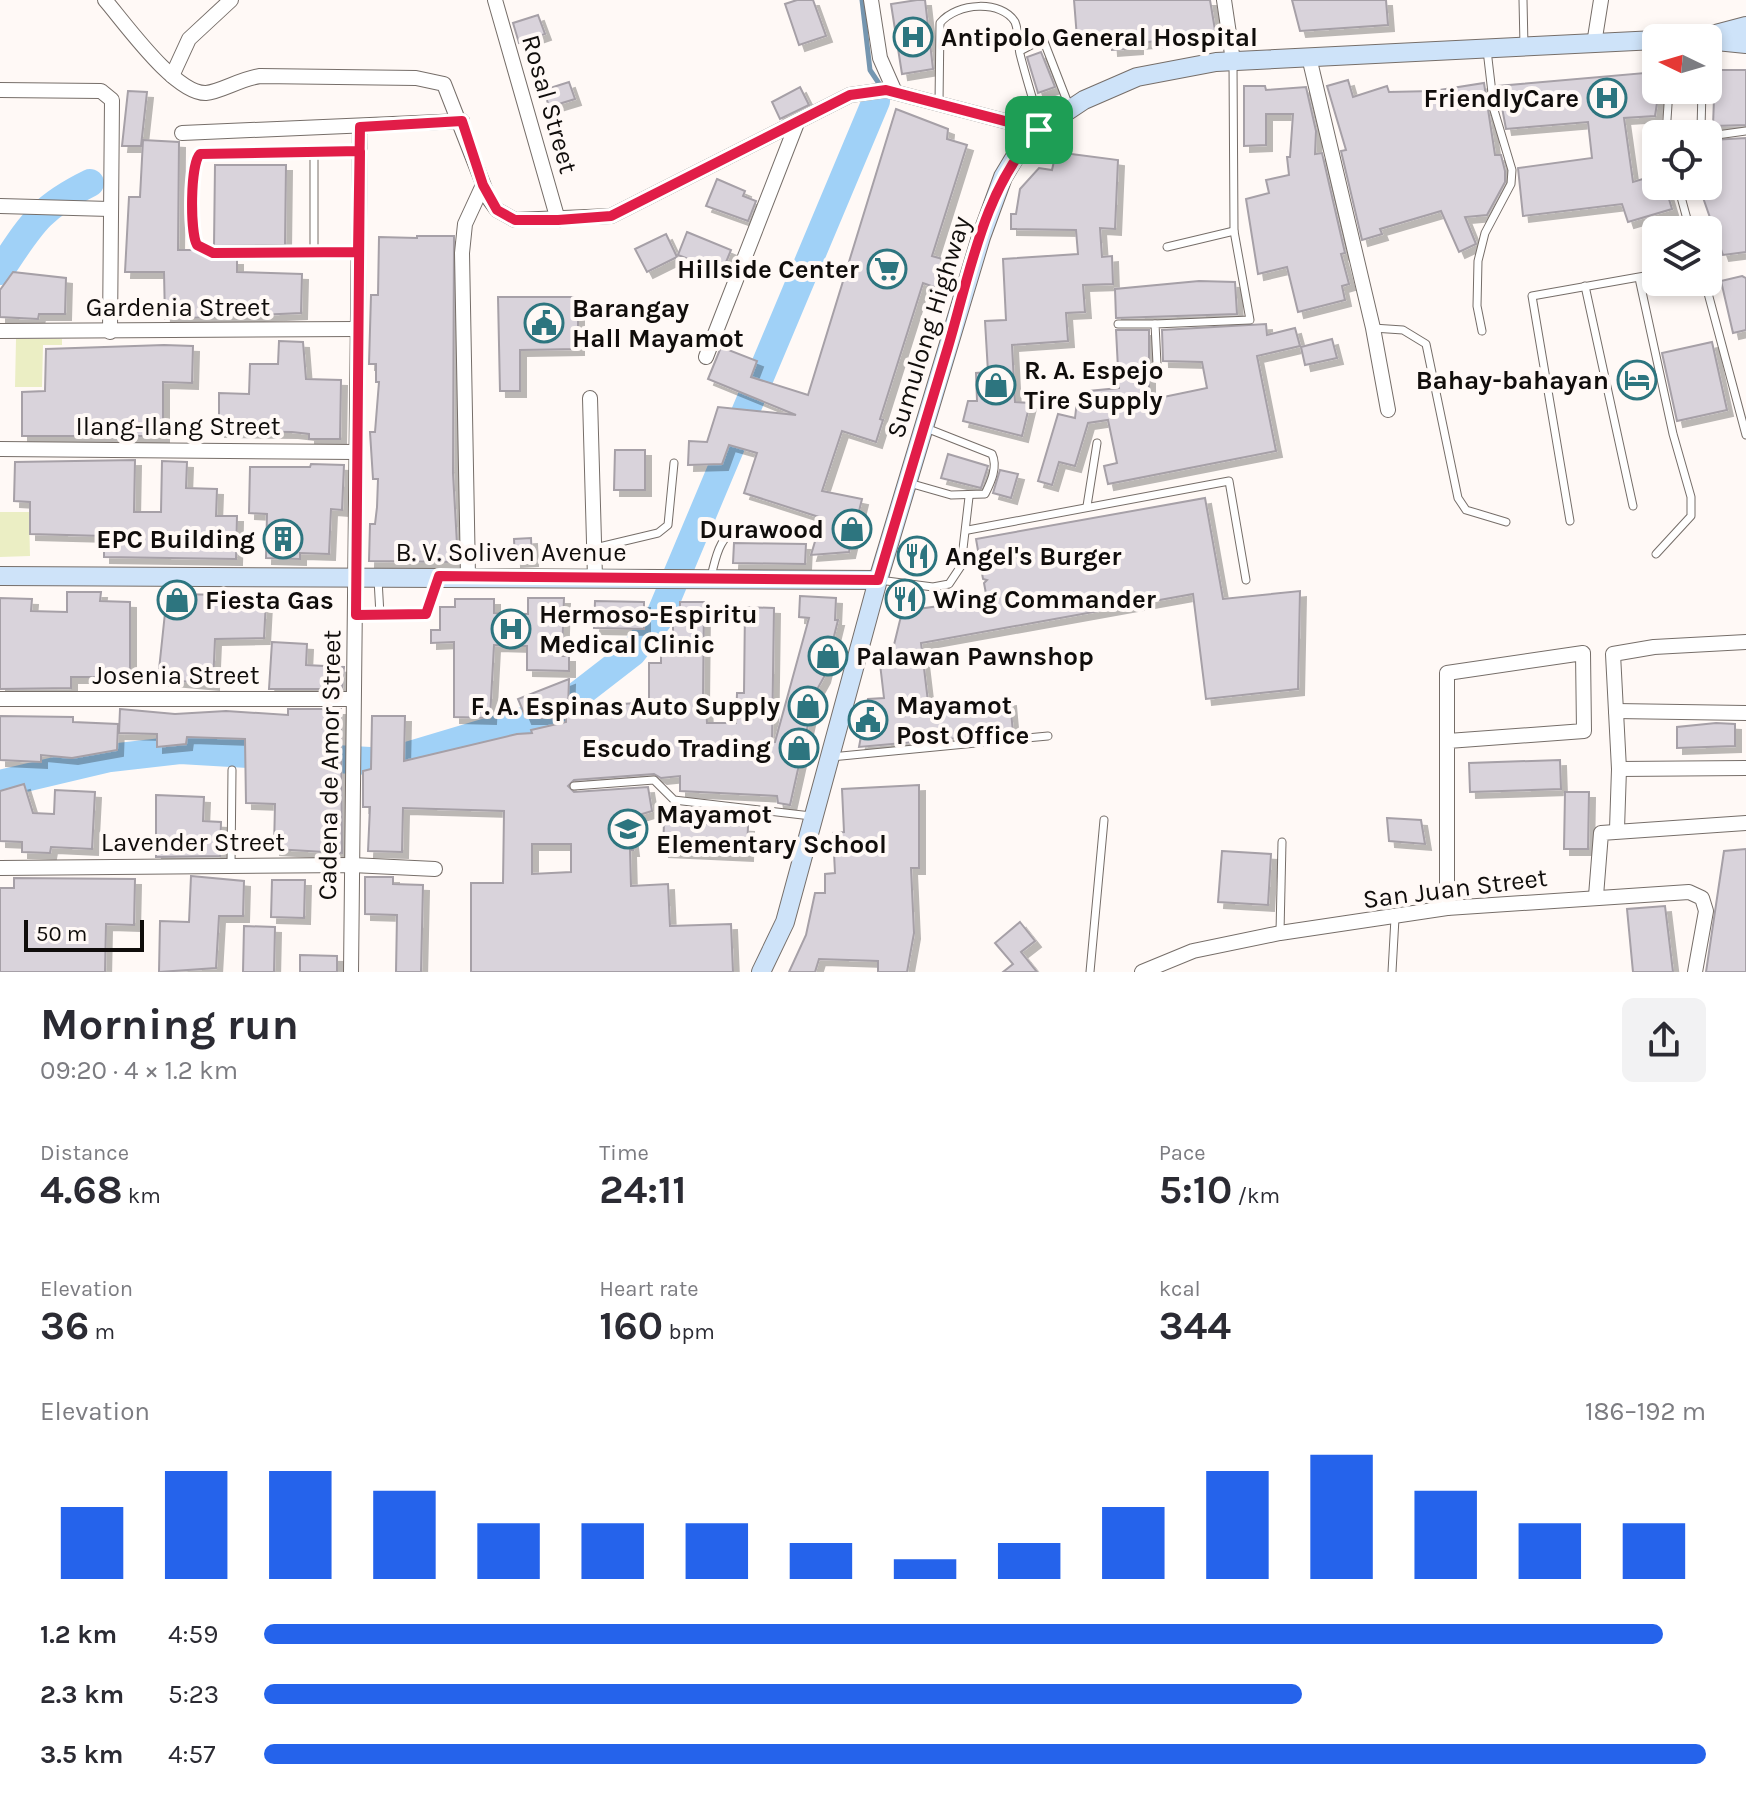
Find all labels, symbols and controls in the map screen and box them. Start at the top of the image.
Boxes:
hospital icon: Antipolo General Hospital [892,16,934,58]
place label: Antipolo General Hospital [941,22,1258,53]
north arrow [1642,24,1722,104]
map controls [1642,24,1722,296]
street label: Rosal Street [515,31,584,177]
hospital icon: FriendlyCare [1586,77,1628,119]
place label: FriendlyCare [1423,83,1579,114]
pin [1005,96,1073,164]
icon: arrive [1017,108,1061,152]
button: locate [1642,120,1722,200]
street label: Sumulong Highway [880,212,977,442]
button: layers [1642,216,1722,296]
supermarket icon: Hillside Center [866,248,908,290]
place label: Hillside Center [677,254,860,285]
street label: Gardenia Street [86,292,270,323]
place label: Barangay Hall Mayamot [572,293,744,354]
public building icon: Barangay Hall Mayamot [523,302,565,344]
place label: R. A. Espejo Tire Supply [1024,355,1163,416]
hotel icon: Bahay-bahayan [1616,359,1658,401]
shop icon: R. A. Espejo Tire Supply [975,364,1017,406]
place label: Bahay-bahayan [1416,365,1609,396]
street label: Ilang-Ilang Street [75,411,281,442]
shop icon: Durawood [831,508,873,550]
place label: Durawood [699,514,824,545]
building icon: EPC Building [262,518,304,560]
place label: EPC Building [96,524,255,555]
restaurant icon: Angel's Burger [896,535,938,577]
street label: B. V. Soliven Avenue [395,537,627,568]
place label: Angel's Burger [945,541,1122,572]
restaurant icon: Wing Commander [884,578,926,620]
shop icon: Fiesta Gas [156,579,198,621]
place label: Wing Commander [933,584,1157,615]
place label: Fiesta Gas [205,585,334,616]
place label: Hermoso-Espiritu Medical Clinic [539,599,758,660]
hospital icon: Hermoso-Espiritu Medical Clinic [490,608,532,650]
street label: Cadena de Amor Street [312,629,347,901]
shop icon: Palawan Pawnshop [807,635,849,677]
place label: Palawan Pawnshop [856,641,1094,672]
street label: Josenia Street [92,660,260,691]
shop icon: F. A. Espinas Auto Supply [787,685,829,727]
place label: Mayamot Post Office [896,690,1029,751]
place label: F. A. Espinas Auto Supply [470,691,780,722]
public building icon: Mayamot Post Office [847,699,889,741]
shop icon: Escudo Trading [778,727,820,769]
place label: Escudo Trading [582,733,771,764]
place label: Mayamot Elementary School [656,799,887,860]
school or university icon: Mayamot Elementary School [607,808,649,850]
street label: Lavender Street [101,827,285,858]
street label: San Juan Street [1361,862,1549,915]
scale bar [24,916,144,952]
text: 50 m [36,921,87,947]
button: share [1622,998,1706,1082]
text: Morning run [40,999,299,1050]
text: 09:20 · 4 × 1.2 km [40,1055,238,1086]
text: Distance [40,1140,129,1166]
text: Time [599,1140,649,1166]
text: Pace [1159,1140,1206,1166]
text: 4.68 [40,1166,123,1213]
text: 24:11 [599,1166,687,1213]
text: 5:10 [1159,1166,1232,1213]
text: km [123,1183,161,1209]
text: /km [1232,1183,1280,1209]
text: Elevation [40,1276,133,1302]
text: Heart rate [599,1276,699,1302]
text: kcal [1159,1276,1201,1302]
text: 36 [40,1302,89,1349]
text: 160 [599,1302,663,1349]
text: 344 [1159,1302,1231,1349]
text: m [89,1319,115,1345]
text: bpm [663,1319,715,1345]
text: Elevation [40,1396,150,1427]
text: 186–192 m [1585,1396,1706,1427]
text: 1.2 km [40,1619,117,1650]
text: 4:59 [168,1619,218,1650]
text: 2.3 km [40,1679,124,1710]
text: 5:23 [168,1679,219,1710]
text: 3.5 km [40,1739,124,1770]
text: 4:57 [168,1739,215,1770]

